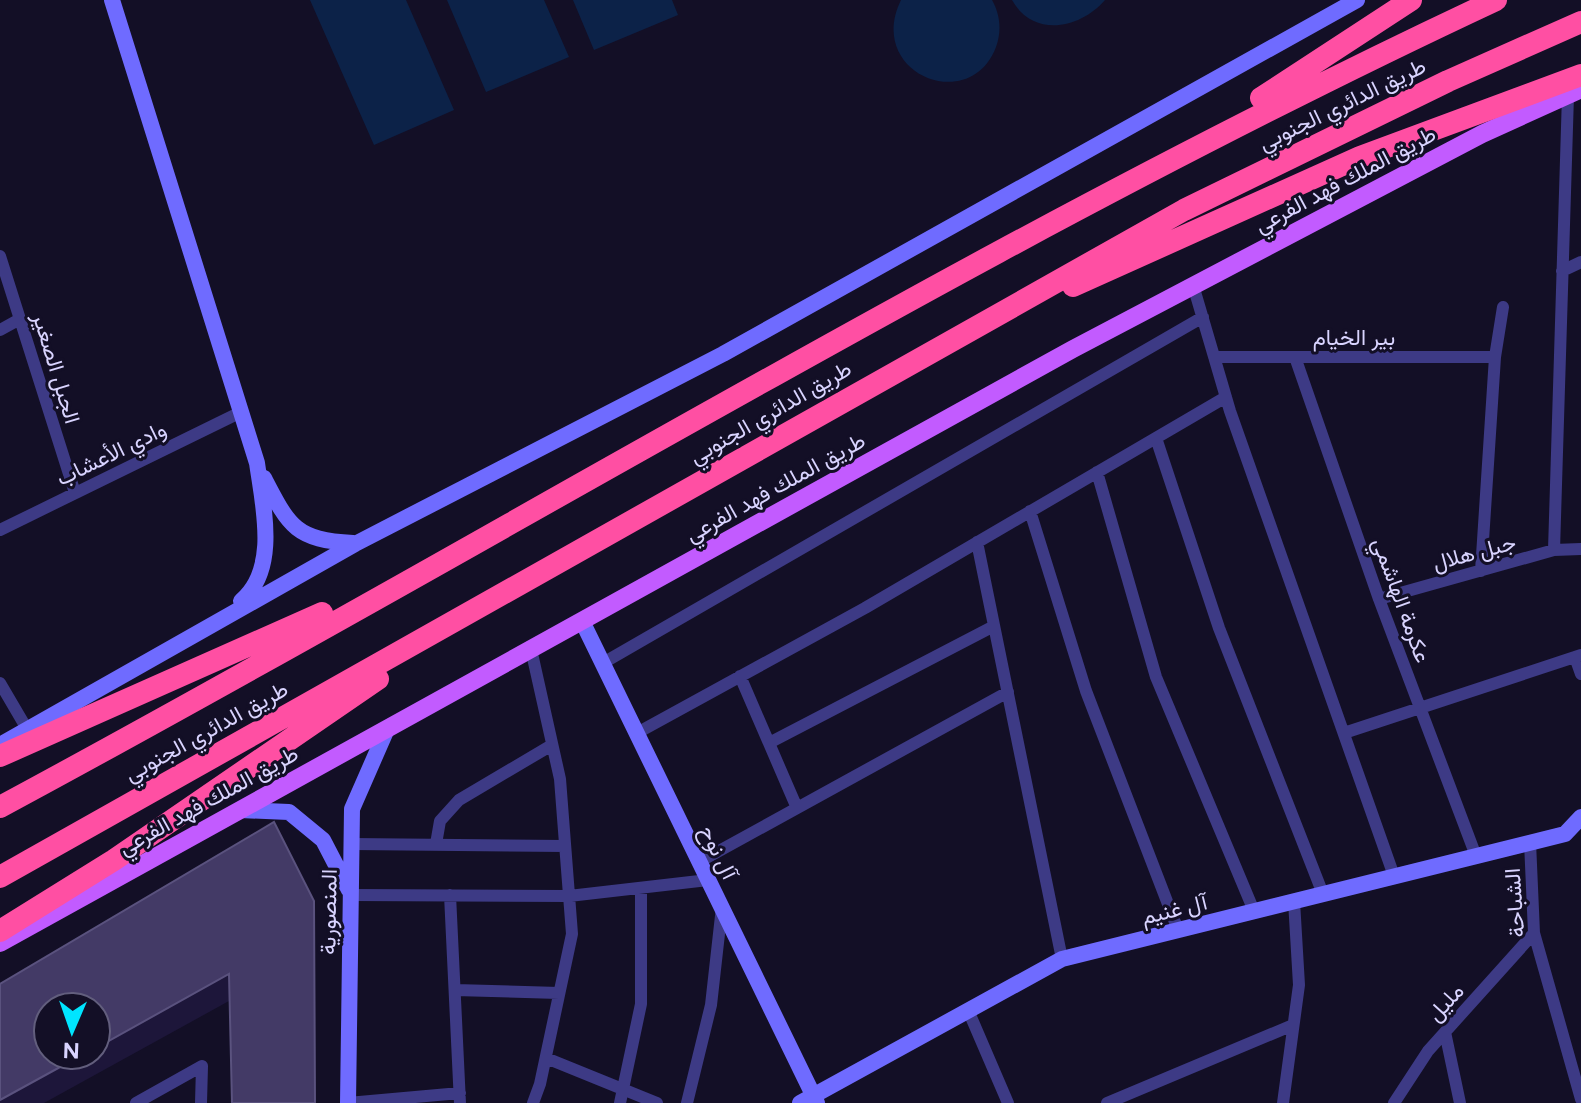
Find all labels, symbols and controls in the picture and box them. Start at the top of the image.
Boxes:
street label: طريق الدائري الجنوبي [1254,52,1433,161]
street label: طريق الملك فهد الفرعي [1250,120,1443,243]
street label: الجبل الصغير [27,309,86,427]
street label: بير الخيام [1313,324,1395,352]
street label: طريق الدائري الجنوبي [684,355,859,474]
street label: وادي الأعشاب [52,415,173,496]
street label: طريق الملك فهد الفرعي [681,427,872,552]
street label: جبل هلال [1430,528,1519,577]
street label: عكرمة الهاشمي [1362,534,1437,668]
street label: طريق الدائري الجنوبي [120,675,295,792]
street label: طريق الملك فهد الفرعي [114,740,305,865]
street label: آل نوح [693,821,744,886]
street label: الشباحة [1499,867,1530,939]
street label: المنصورية [314,869,343,955]
street label: آل غنيم [1138,888,1212,932]
street label: مليل [1421,978,1470,1027]
north arrow [32,991,112,1071]
text: N [62,1037,80,1064]

